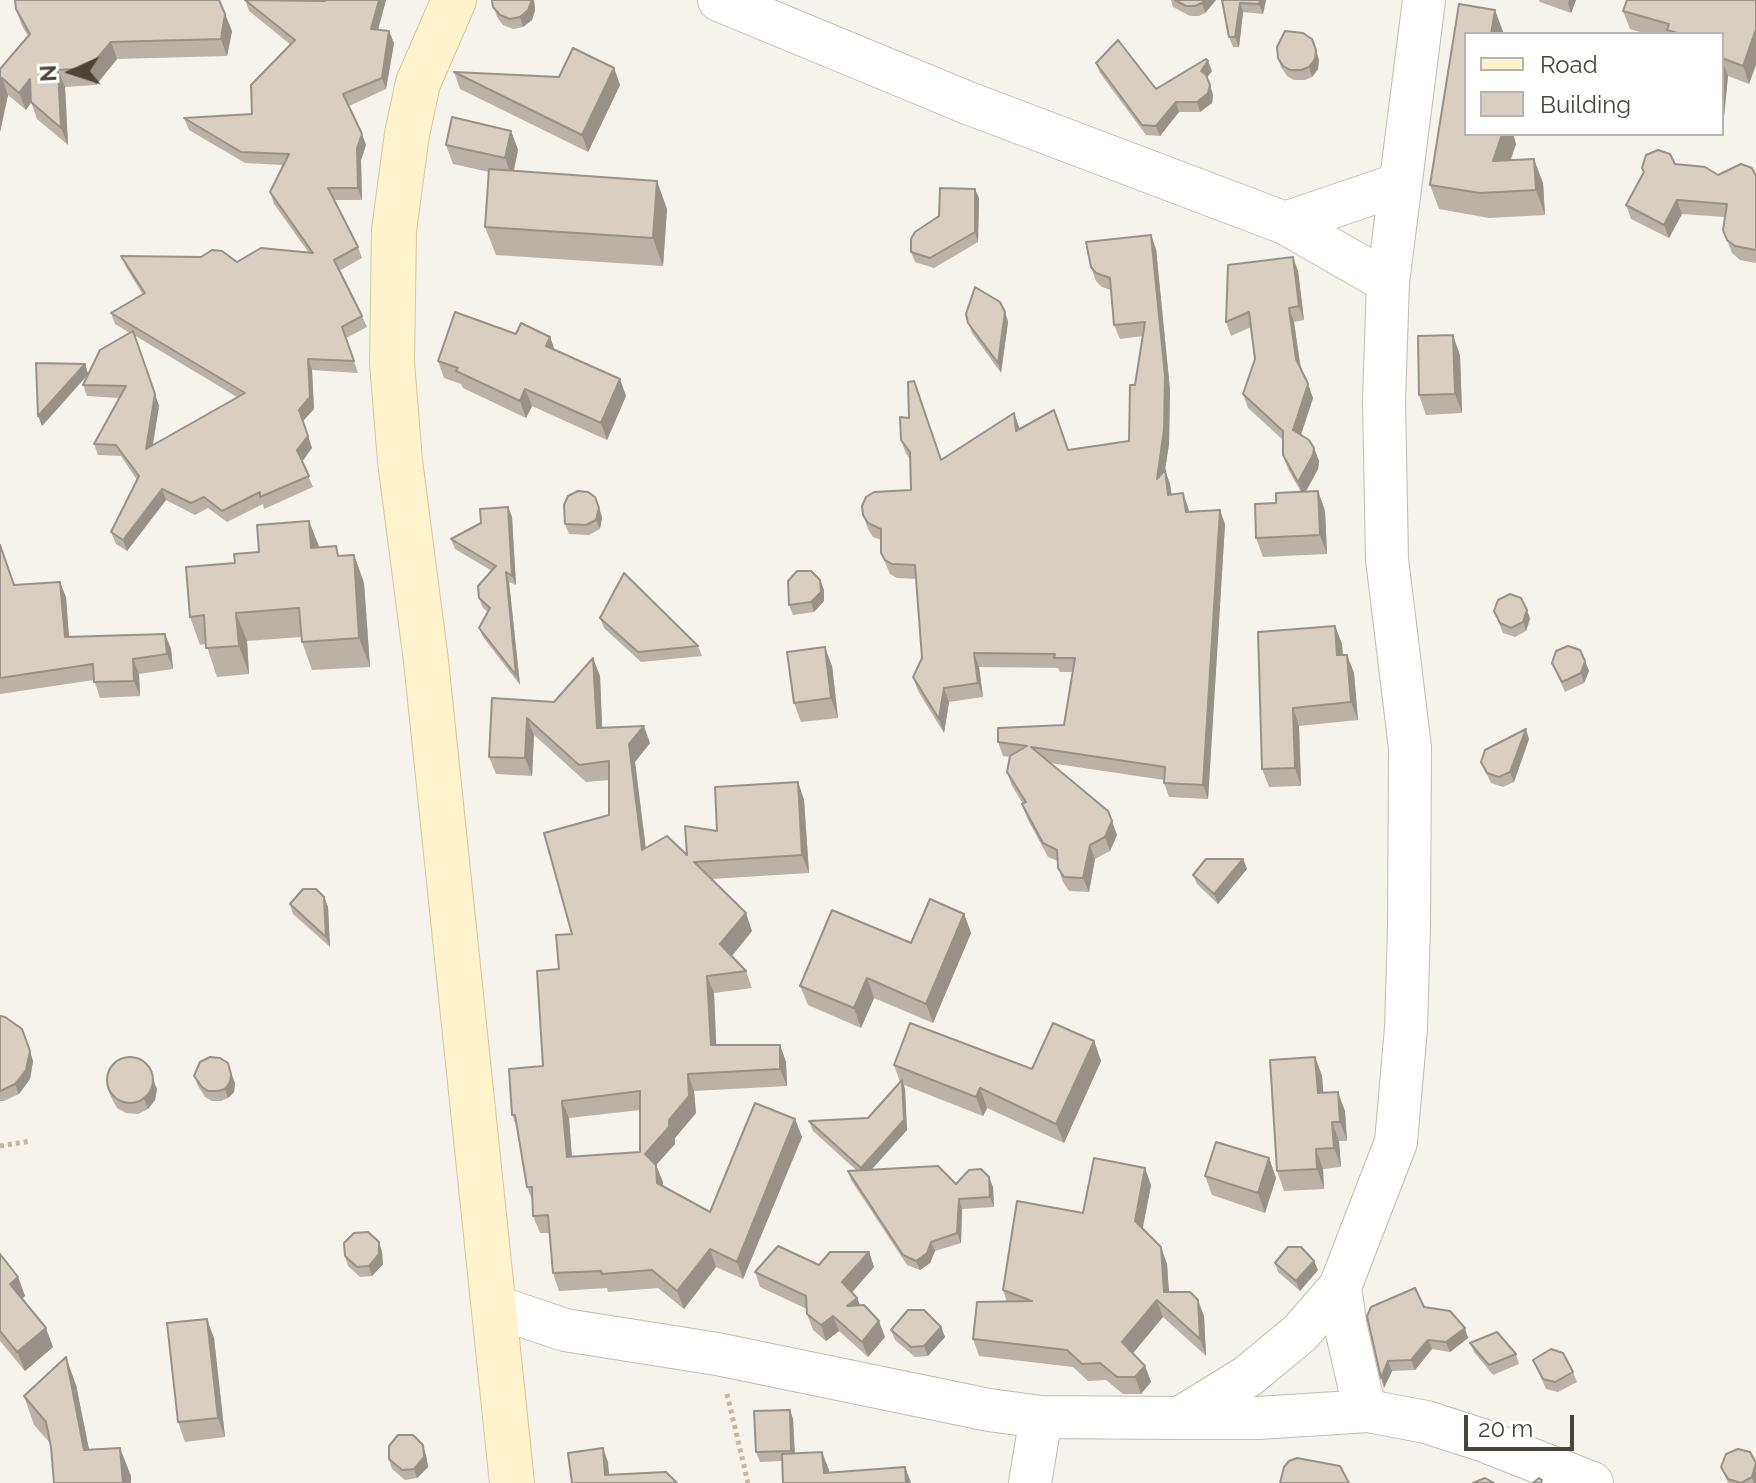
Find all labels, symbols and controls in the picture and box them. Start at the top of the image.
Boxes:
north arrow [32,32,112,112]
legend [1464,32,1724,136]
text: Road [1540,50,1598,79]
text: N [35,64,61,82]
text: Building [1540,90,1631,119]
scale bar [1468,1399,1578,1449]
text: 20 m [1478,1414,1533,1443]

